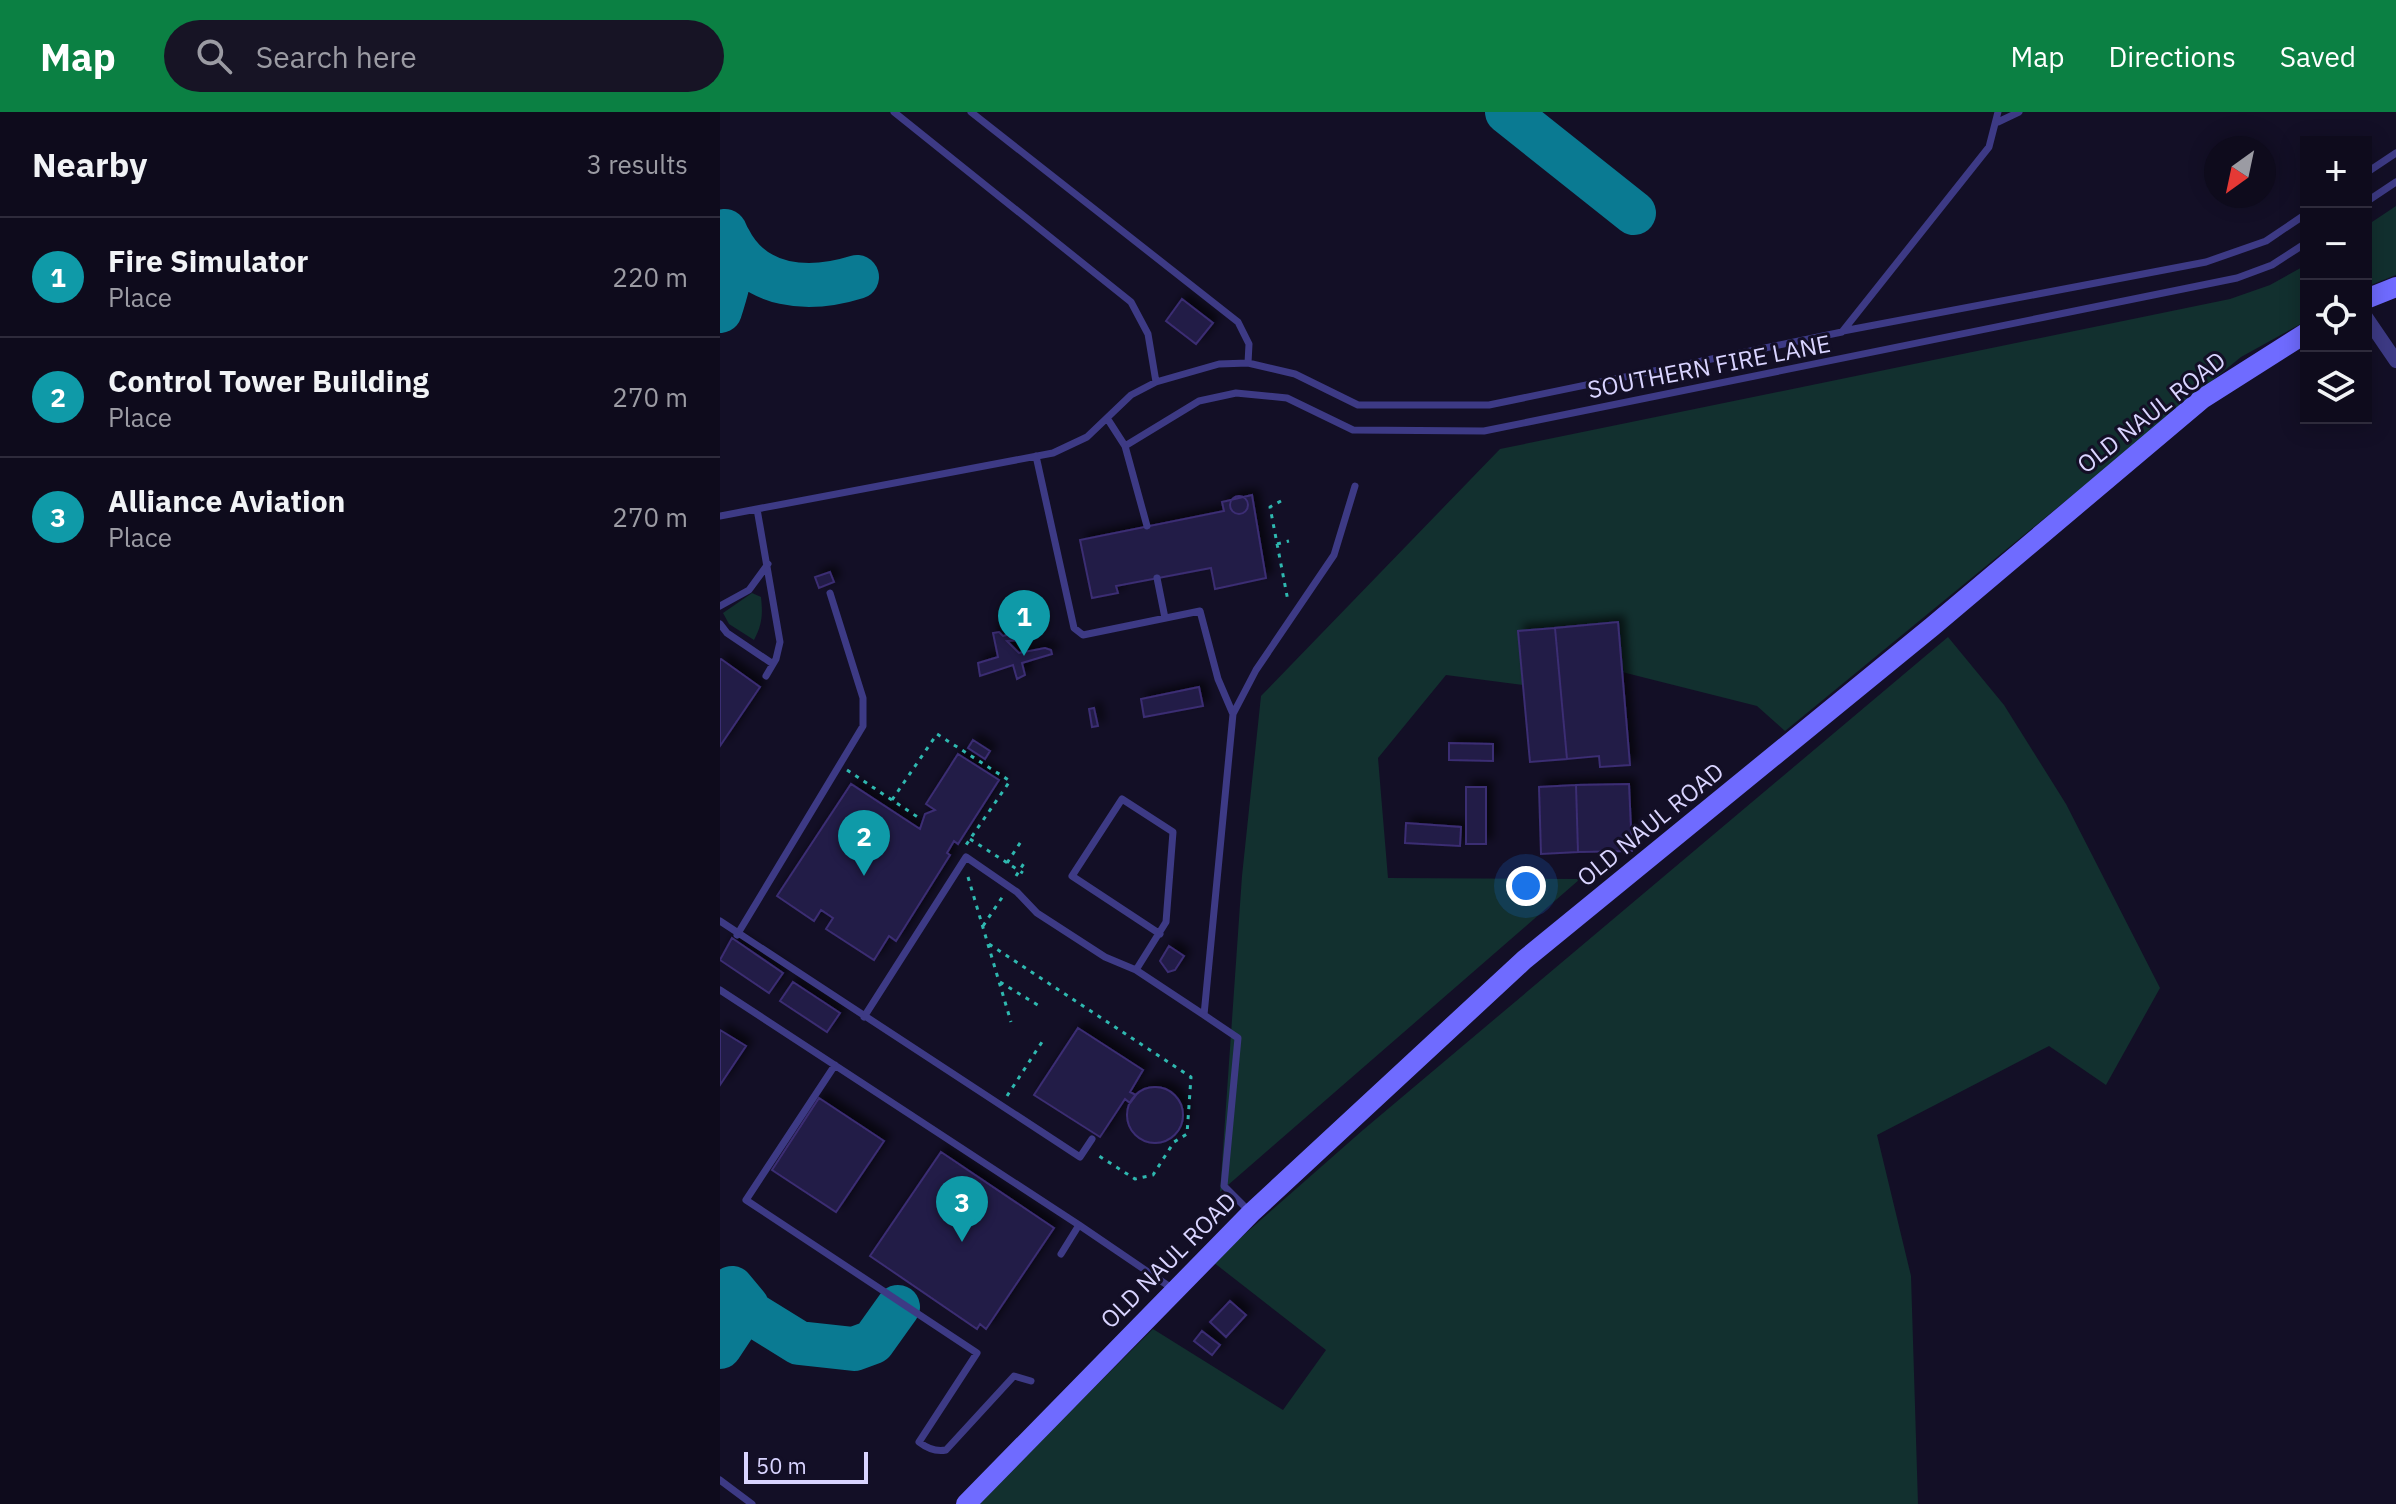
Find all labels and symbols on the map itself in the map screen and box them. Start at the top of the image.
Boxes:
north arrow [2204,136,2276,208]
street label: SOUTHERN FIRE LANE [1585,327,1833,405]
street label: OLD NAUL ROAD [2070,344,2232,480]
pin: 1 [998,590,1050,656]
street label: OLD NAUL ROAD [1570,755,1730,893]
pin: 2 [838,810,890,876]
your location [1506,866,1546,906]
pin: 3 [936,1176,988,1242]
street label: OLD NAUL ROAD [1093,1185,1243,1335]
scale bar [744,1448,868,1484]

